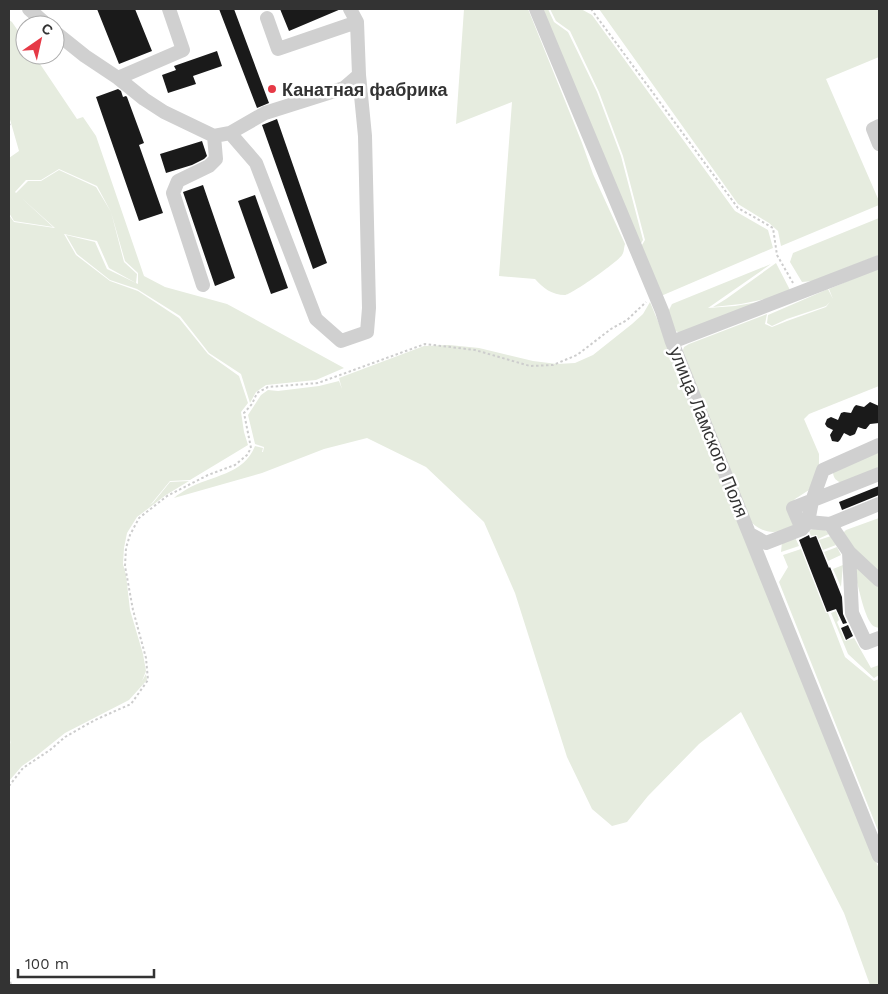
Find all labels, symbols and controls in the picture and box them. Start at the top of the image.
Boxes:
north arrow [15,15,65,65]
text: С [39,20,56,39]
place label: Канатная фабрика [282,79,448,100]
marker: Канатная фабрика [266,83,278,95]
street label: улица Ламского Поля [665,344,753,520]
scale bar [18,946,154,978]
text: 100 m [25,955,69,973]

